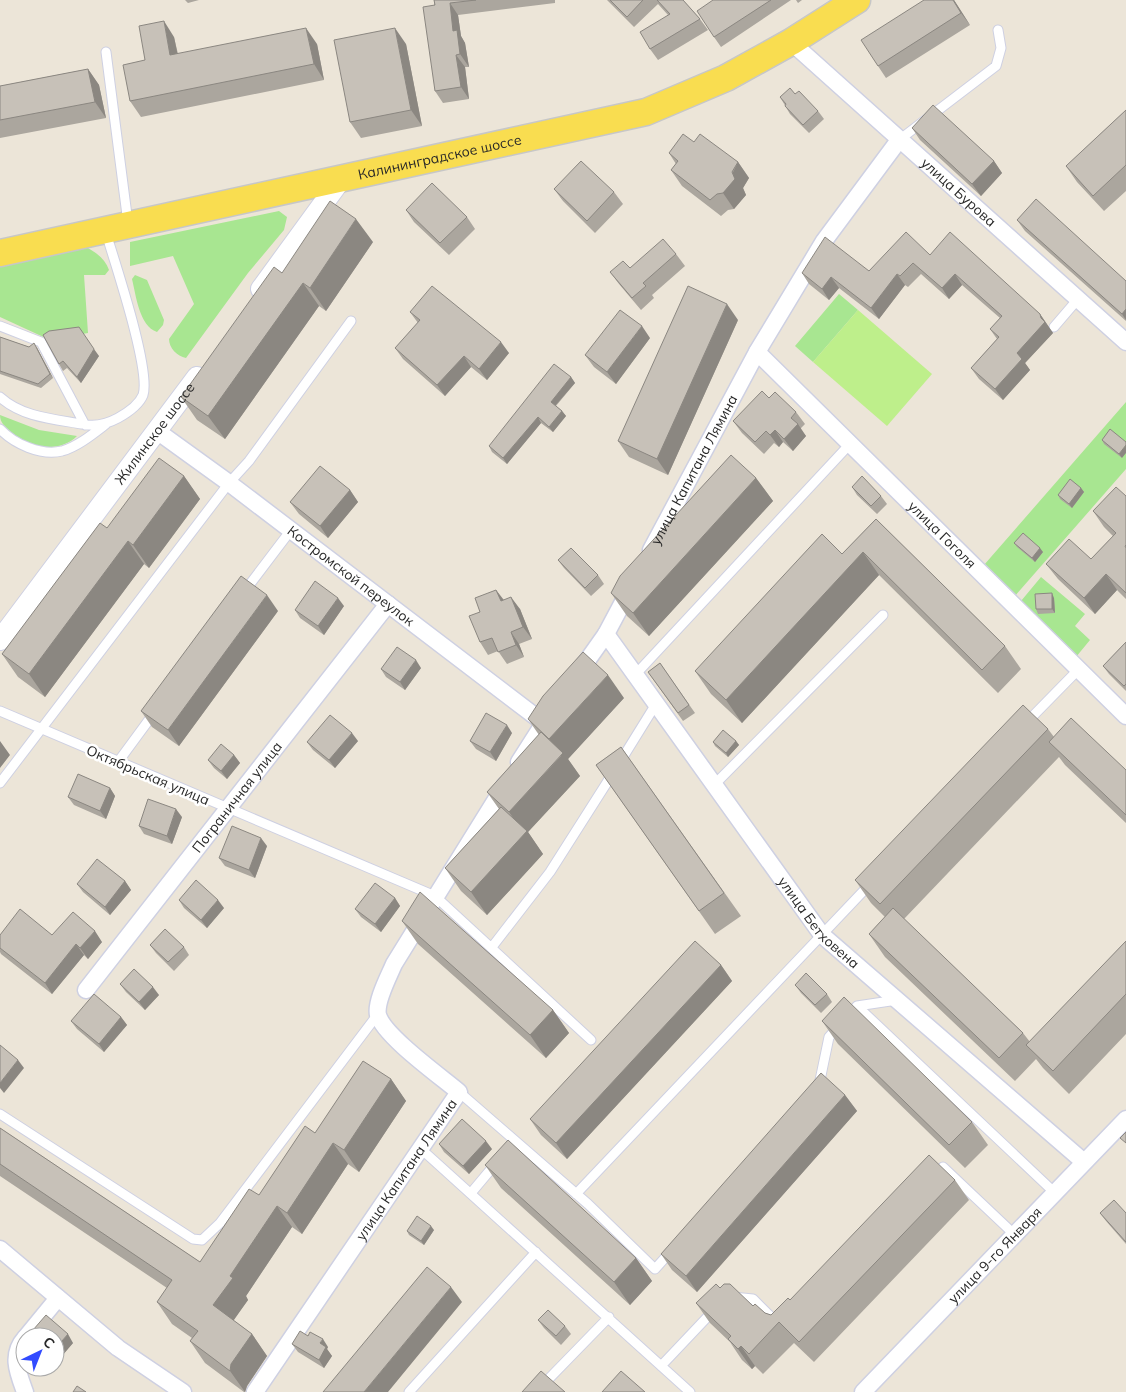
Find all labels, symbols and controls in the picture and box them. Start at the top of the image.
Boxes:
street label: Калининградское шоссе [356,130,523,184]
street label: улица Бурова [917,154,1000,230]
street label: Жилинское шоссе [111,379,199,488]
street label: улица Капитана Лямина [646,392,741,548]
street label: улица Гоголя [904,497,980,572]
street label: Костромской переулок [284,522,418,630]
street label: Пограничная улица [188,738,286,856]
street label: Октябрьская улица [84,741,212,809]
street label: улица Бетховена [774,873,863,972]
street label: улица Капитана Лямина [352,1095,461,1244]
street label: улица 9-го Января [944,1203,1046,1307]
north arrow [15,1327,65,1377]
text: С [39,1333,59,1352]

